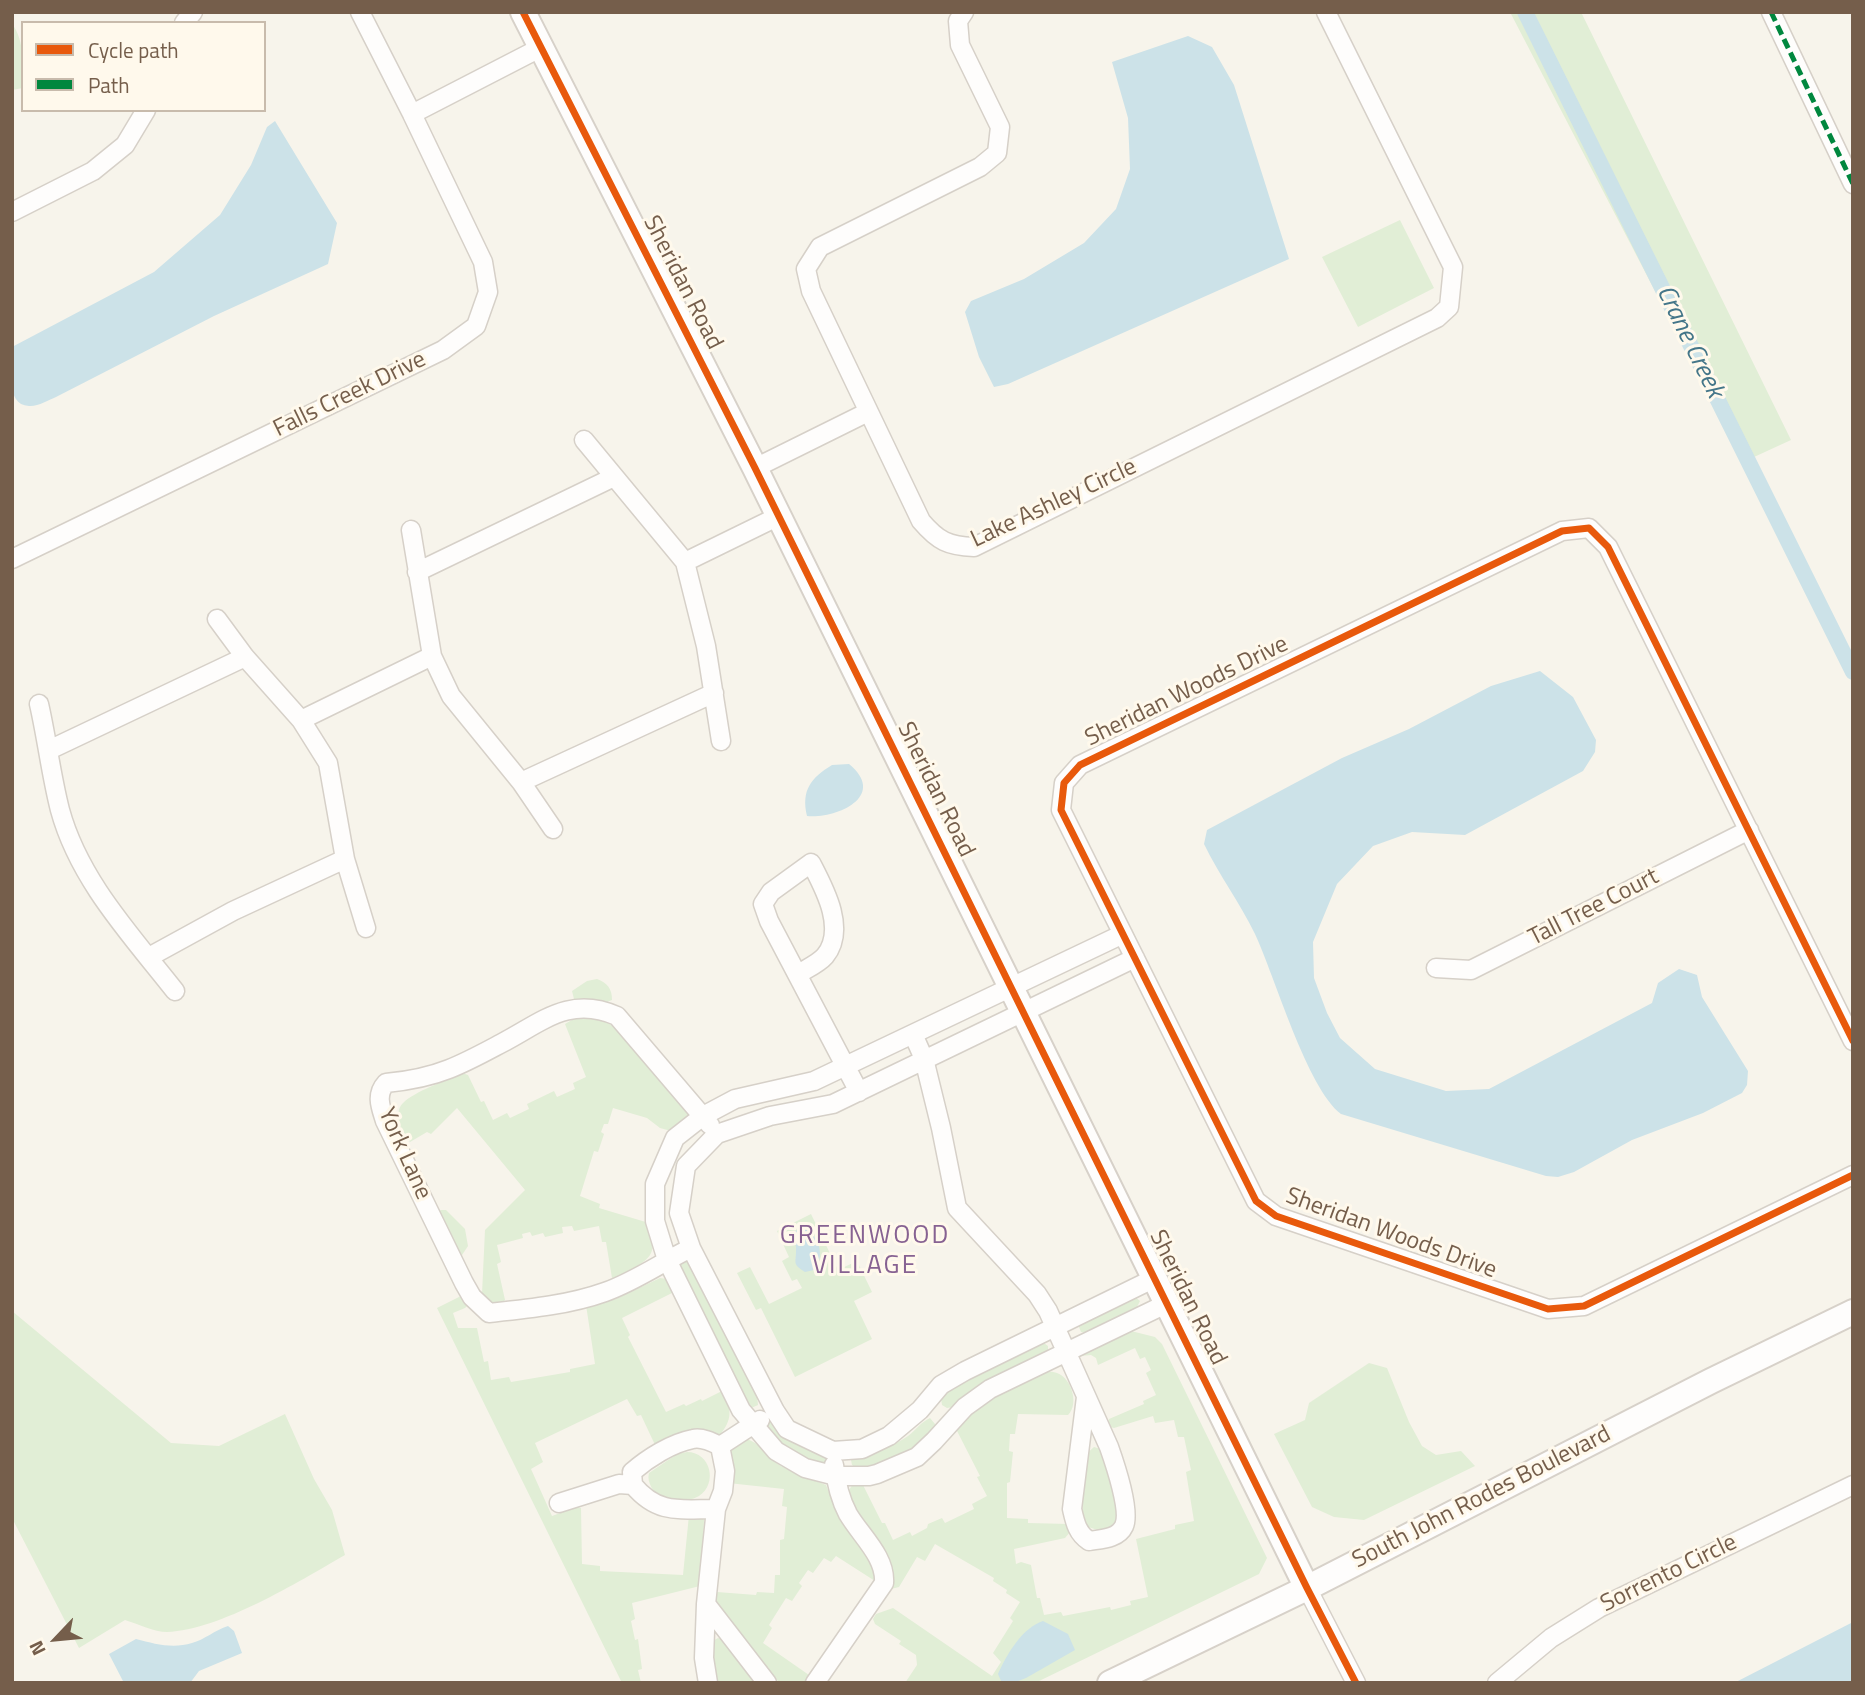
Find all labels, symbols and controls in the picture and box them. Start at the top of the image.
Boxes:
legend [21,21,266,112]
text: Cycle path [88,34,179,66]
text: Path [88,69,130,101]
street label: Sheridan Road [636,211,728,355]
water label: Crane Creek [1648,281,1730,403]
street label: Falls Creek Drive [269,346,431,444]
street label: Lake Ashley Circle [967,453,1141,555]
street label: Sheridan Woods Drive [1081,630,1293,754]
street label: Sheridan Road [890,718,980,862]
street label: Tall Tree Court [1524,863,1664,953]
street label: York Lane [371,1104,437,1204]
street label: Sheridan Woods Drive [1282,1182,1500,1286]
district label: GREENWOOD VILLAGE [781,1221,949,1282]
street label: Sheridan Road [1142,1226,1232,1370]
street label: South John Rodes Boulevard [1348,1420,1616,1576]
street label: Sorrento Circle [1596,1529,1742,1619]
north arrow [21,1604,91,1674]
text: N [21,1636,53,1661]

